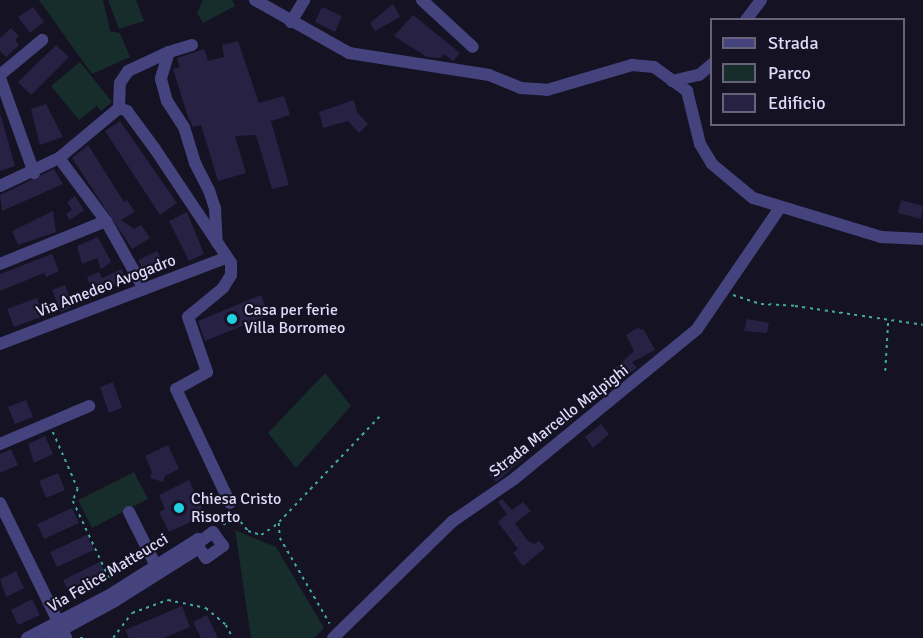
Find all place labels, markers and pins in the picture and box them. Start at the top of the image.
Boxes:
place label: Casa per ferie Villa Borromeo [244,300,345,338]
marker: Casa per ferie Villa Borromeo [225,312,239,326]
place label: Chiesa Cristo Risorto [191,489,281,527]
marker: Chiesa Cristo Risorto [172,501,186,515]

